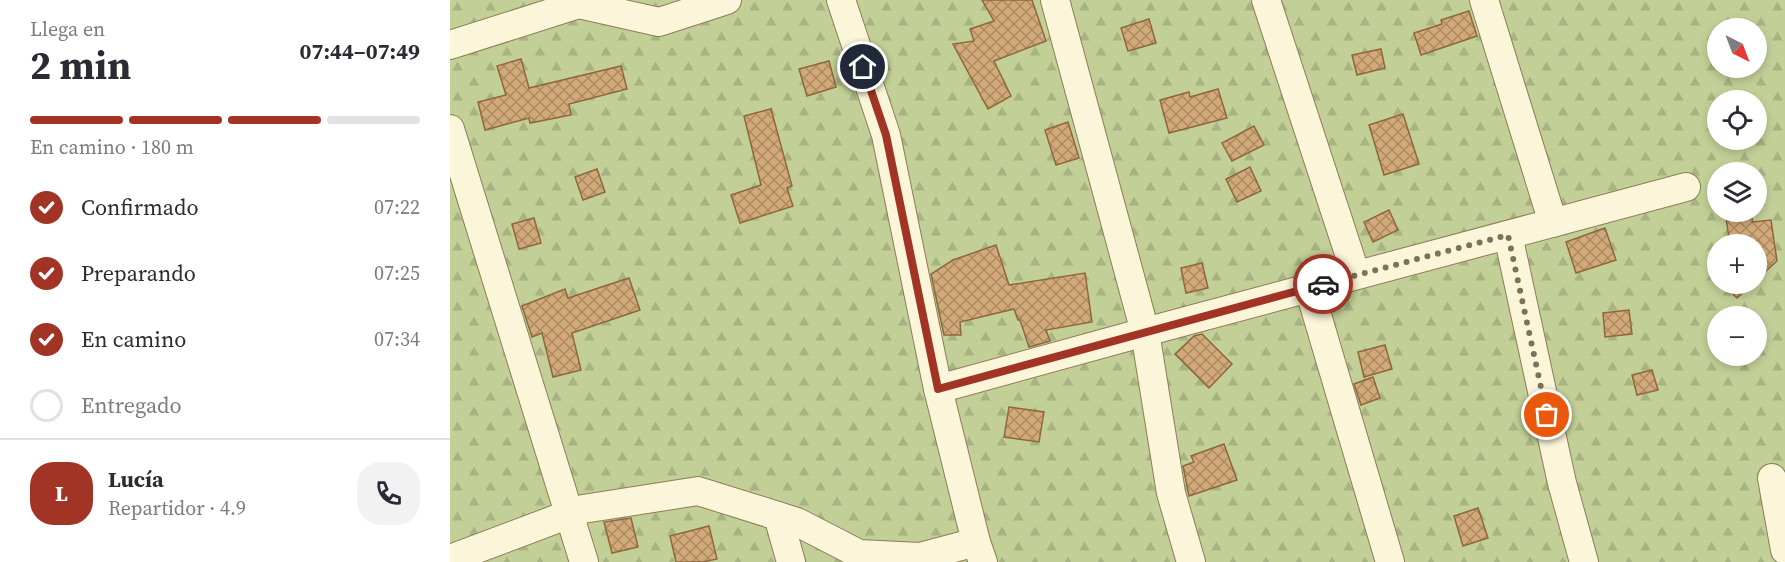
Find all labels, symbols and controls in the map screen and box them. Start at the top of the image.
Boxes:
text: Llega en [30,15,105,43]
north arrow [1707,18,1767,78]
map controls [1707,18,1767,366]
text: 07:44–07:49 [300,36,420,66]
text: 2 min [30,39,131,92]
pin [837,41,888,92]
icon: home [846,50,879,83]
button: locate [1707,90,1767,150]
text: En camino · 180 m [30,133,194,161]
button: layers [1707,162,1767,222]
icon: check [30,191,63,224]
text: Confirmado [81,192,199,222]
text: 07:22 [374,193,420,221]
button: + [1707,234,1767,294]
courier [1293,254,1353,314]
icon: check [30,257,63,290]
text: Preparando [81,258,196,288]
text: 07:25 [374,259,420,287]
icon: car [1307,268,1340,301]
button: − [1707,306,1767,366]
icon: check [30,323,63,356]
text: En camino [81,324,186,354]
text: 07:34 [374,325,420,353]
pin [1521,389,1572,440]
text: Entregado [81,390,182,420]
icon: bag [1530,398,1563,431]
button: phone [357,462,420,525]
text: Lucía [108,464,164,494]
text: L [55,478,68,508]
text: Repartidor · 4.9 [108,494,246,522]

